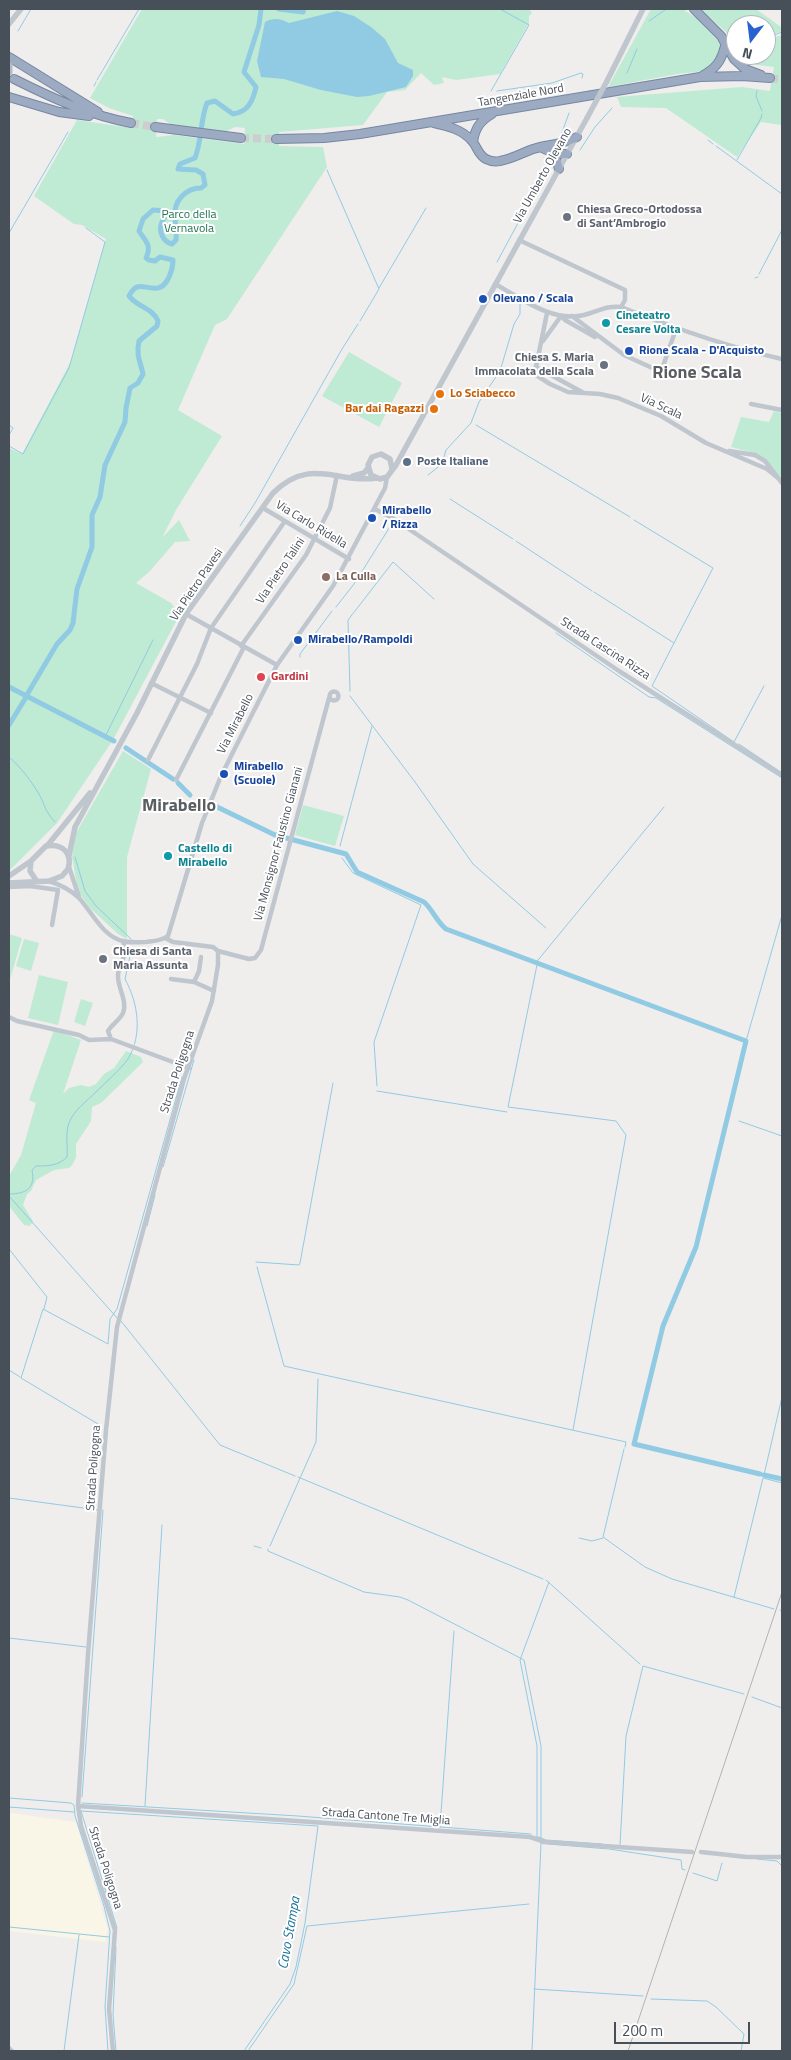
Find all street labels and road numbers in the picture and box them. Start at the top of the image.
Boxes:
street label: Tangenziale Nord [477,81,565,111]
street label: Via Umberto Olevano [511,126,575,226]
street label: Via Scala [638,391,684,423]
street label: Via Carlo Ridella [273,498,349,552]
street label: Via Pietro Talini [254,535,308,607]
street label: Via Pietro Pavesi [167,546,227,624]
street label: Strada Cascina Rizza [558,615,652,683]
street label: Via Mirabello [215,692,257,756]
street label: Via Monsignor Faustino Gianani [252,765,306,923]
street label: Strada Poligogna [158,1029,198,1115]
street label: Strada Poligogna [84,1425,104,1511]
street label: Strada Cantone Tre Miglia [321,1805,451,1829]
street label: Strada Poligogna [85,1825,125,1911]

